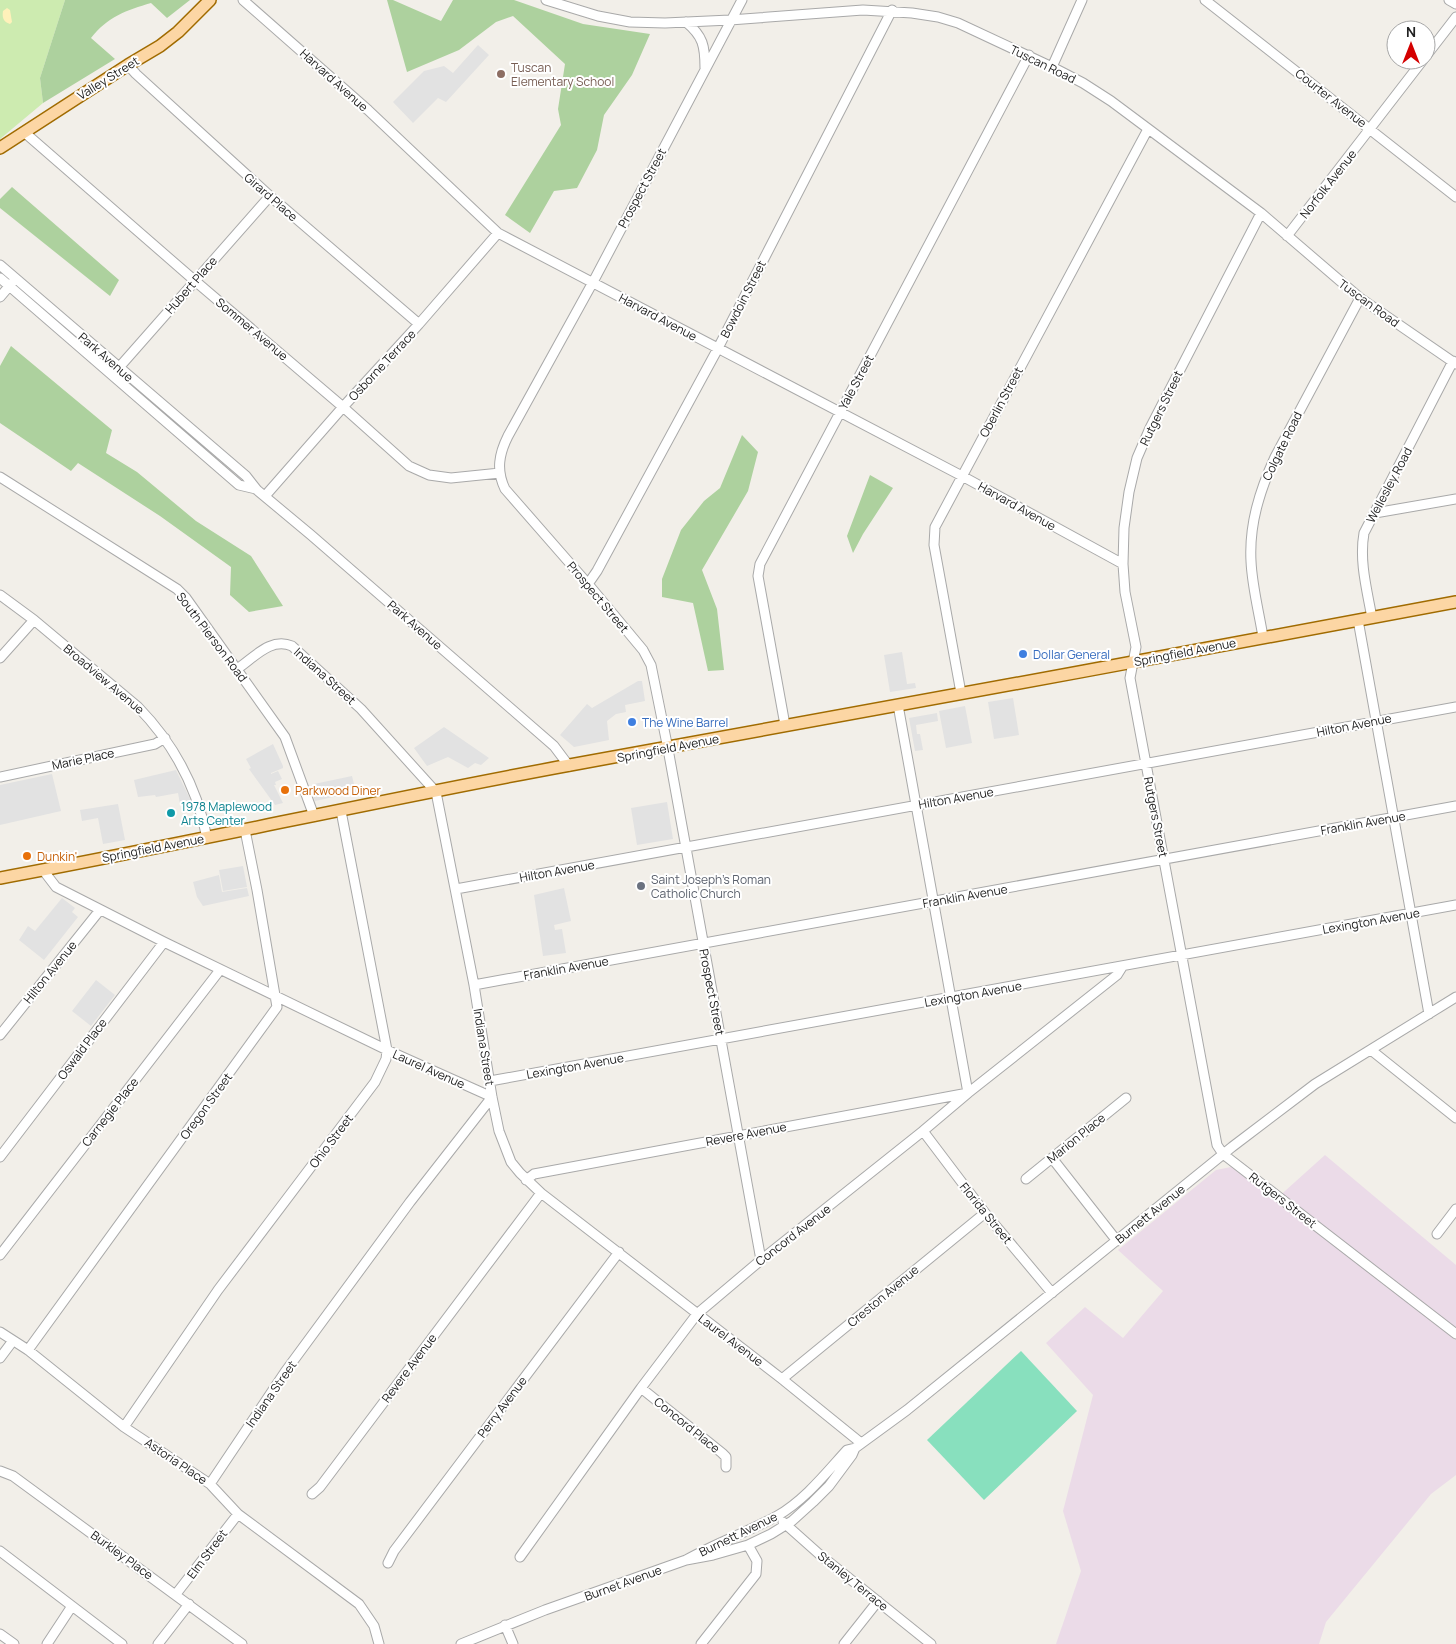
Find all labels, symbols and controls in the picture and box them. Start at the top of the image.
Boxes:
north arrow [1386,20,1436,70]
text: N [1406,22,1416,41]
street label: Tuscan Road [1007,41,1079,87]
street label: Harvard Avenue [296,45,372,115]
street label: Valley Street [74,52,142,104]
place label: Tuscan Elementary School [511,59,614,90]
street label: Courter Avenue [1292,65,1370,131]
marker: Tuscan Elementary School [495,68,507,80]
street label: Prospect Street [614,145,670,231]
street label: Norfolk Avenue [1296,146,1360,222]
street label: Girard Place [241,169,301,225]
street label: Hubert Place [161,253,221,317]
street label: Bowdoin Street [716,257,770,341]
street label: Tuscan Road [1335,275,1403,331]
street label: Harvard Avenue [616,289,700,345]
street label: Sommer Avenue [212,294,292,364]
street label: Osborne Terrace [344,326,420,404]
street label: Park Avenue [75,328,137,386]
street label: Yale Street [834,351,878,412]
street label: Oberlin Street [975,364,1027,440]
street label: Rutgers Street [1135,367,1187,448]
street label: Colgate Road [1258,409,1306,483]
street label: Wellesley Road [1362,444,1416,526]
street label: Harvard Avenue [975,478,1059,534]
street label: Prospect Street [563,558,633,636]
street label: South Pierson Road [173,589,251,685]
street label: Park Avenue [384,596,446,654]
street label: Springfield Avenue [1133,634,1237,670]
street label: Broadview Avenue [60,640,148,718]
street label: Indiana Street [290,644,360,709]
place label: Dollar General [1033,646,1110,663]
marker: Dollar General [1017,648,1029,660]
street label: Hilton Avenue [1315,709,1393,741]
place label: The Wine Barrel [642,714,728,731]
marker: The Wine Barrel [626,716,638,728]
street label: Springfield Avenue [616,730,720,766]
street label: Marie Place [50,744,116,774]
street label: Rutgers Street [1140,775,1172,859]
place label: Parkwood Diner [295,782,382,799]
street label: Hilton Avenue [917,783,995,813]
marker: Parkwood Diner [279,784,291,796]
place label: 1978 Maplewood Arts Center [181,798,272,829]
marker: 1978 Maplewood Arts Center [165,807,177,819]
street label: Franklin Avenue [1319,807,1407,839]
street label: Springfield Avenue [101,830,205,866]
place label: Dunkin' [37,848,77,865]
marker: Dunkin' [21,850,33,862]
street label: Hilton Avenue [518,856,596,886]
place label: Saint Joseph's Roman Catholic Church [651,871,771,902]
marker: Saint Joseph's Roman Catholic Church [635,880,647,892]
street label: Franklin Avenue [921,880,1009,912]
street label: Lexington Avenue [1321,904,1421,938]
street label: Hilton Avenue [19,937,81,1007]
street label: Prospect Street [695,947,729,1037]
street label: Franklin Avenue [522,952,610,984]
street label: Lexington Avenue [923,977,1023,1011]
street label: Indiana Street [470,1007,499,1087]
street label: Oswald Place [53,1015,111,1083]
street label: Laurel Avenue [390,1045,468,1093]
street label: Lexington Avenue [525,1049,625,1083]
street label: Oregon Street [176,1069,236,1143]
street label: Carnegie Place [78,1074,142,1150]
street label: Marion Place [1043,1109,1109,1167]
street label: Ohio Street [305,1110,357,1171]
street label: Revere Avenue [704,1118,788,1150]
street label: Rutgers Street [1246,1168,1321,1232]
street label: Florida Street [956,1179,1016,1247]
street label: Burnett Avenue [1112,1181,1188,1247]
street label: Concord Avenue [752,1200,834,1270]
street label: Creston Avenue [844,1261,922,1331]
street label: Laurel Avenue [695,1310,767,1370]
street label: Revere Avenue [378,1330,440,1406]
street label: Indiana Street [242,1357,300,1431]
street label: Perry Avenue [473,1373,531,1441]
street label: Concord Place [650,1393,724,1457]
street label: Astoria Place [141,1434,211,1488]
street label: Burnett Avenue [696,1508,780,1560]
street label: Elm Street [183,1526,231,1582]
street label: Burkley Place [87,1527,157,1583]
street label: Stanley Terrace [814,1547,892,1615]
street label: Burnet Avenue [582,1561,664,1605]

